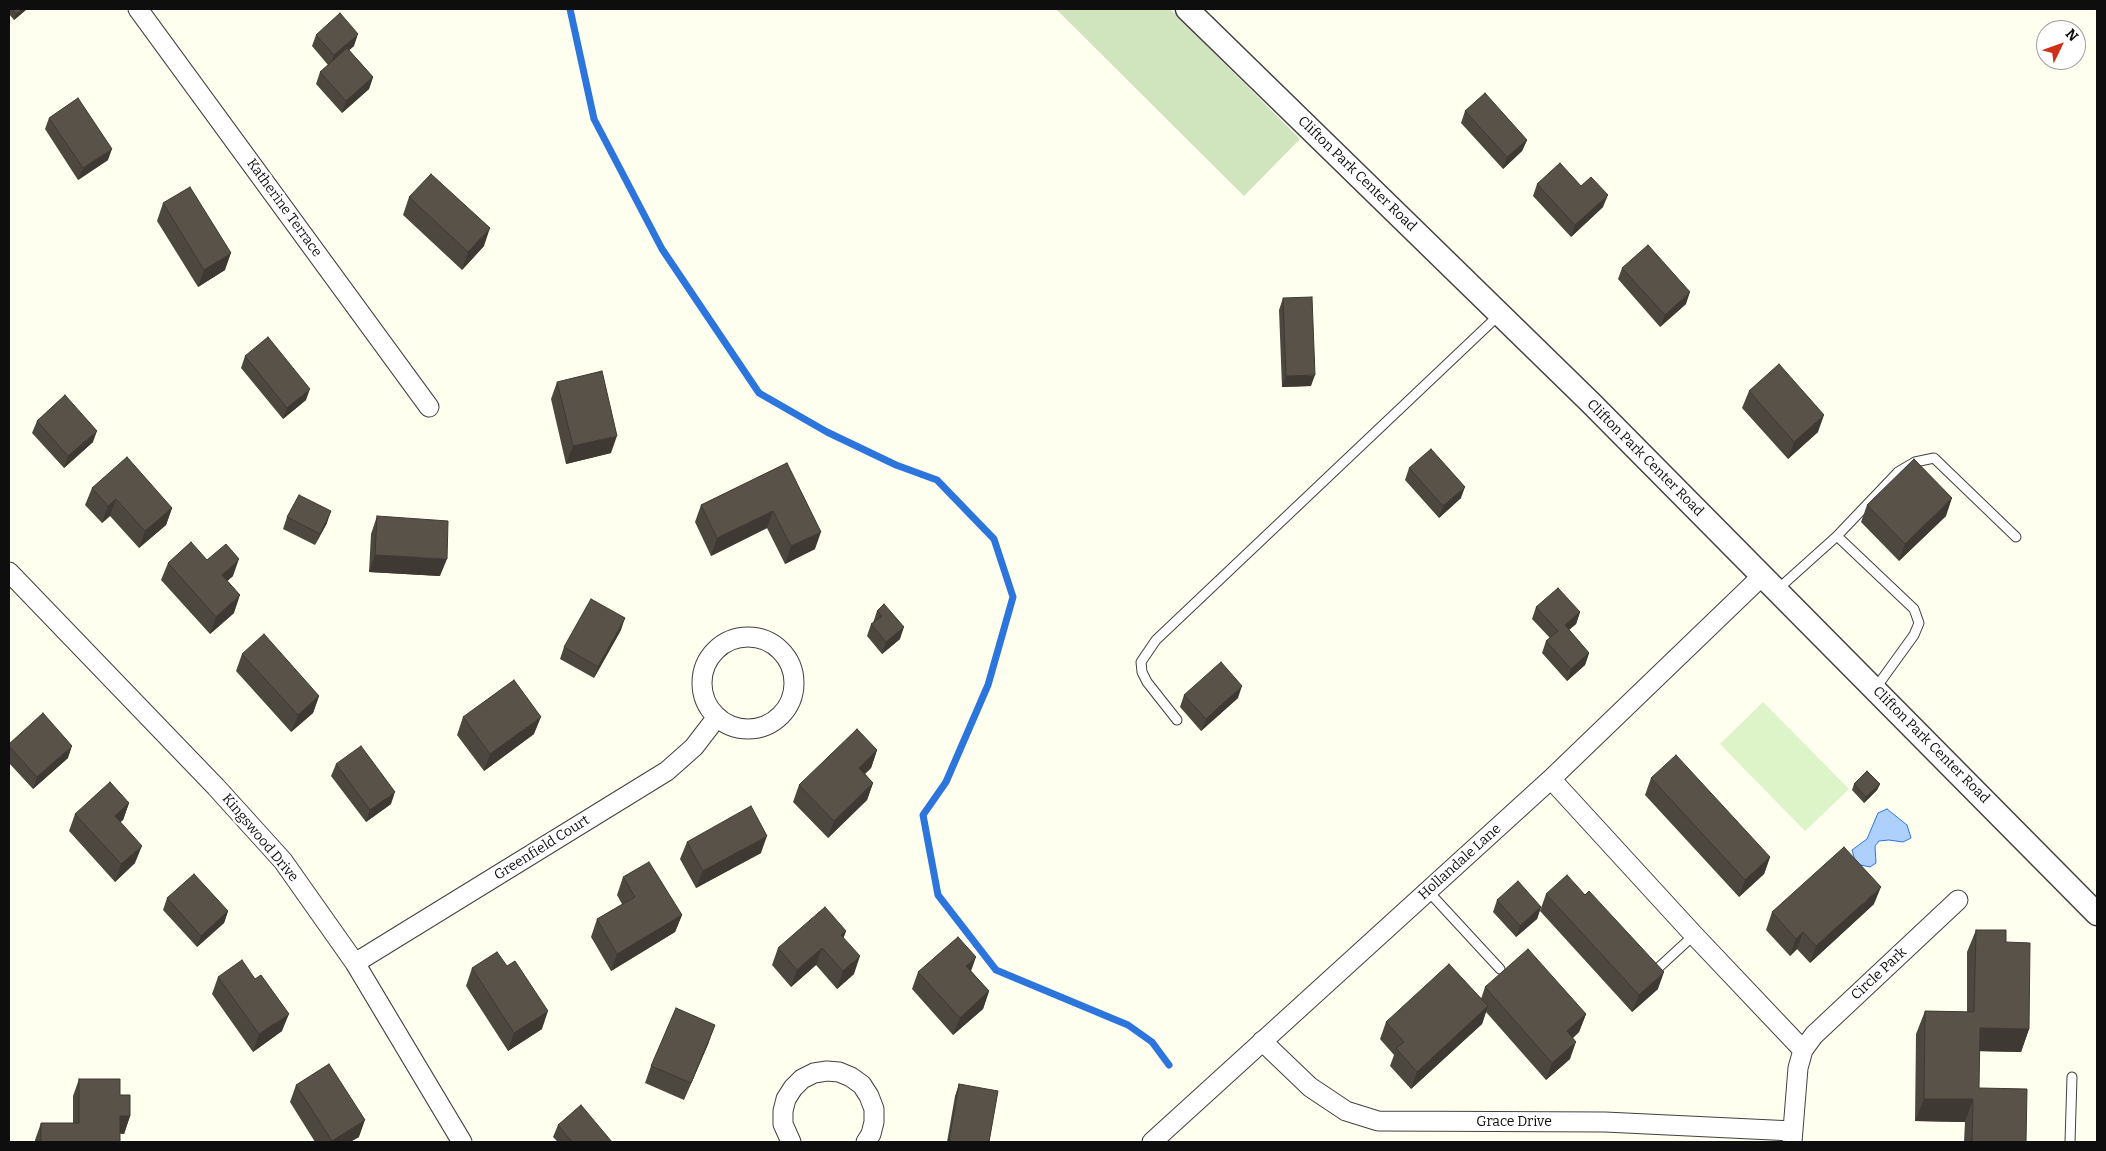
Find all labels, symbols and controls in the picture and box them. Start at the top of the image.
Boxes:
north arrow [2036,20,2086,70]
text: N [2062,26,2082,45]
street label: Clifton Park Center Road [1294,113,1420,235]
street label: Katherine Terrace [243,156,325,260]
street label: Clifton Park Center Road [1583,396,1707,520]
street label: Clifton Park Center Road [1869,683,1993,807]
street label: Kingswood Drive [218,791,302,885]
street label: Greenfield Court [491,812,593,884]
street label: Hollandale Lane [1415,821,1505,903]
street label: Circle Park [1848,944,1910,1004]
street label: Grace Drive [1476,1114,1552,1130]

